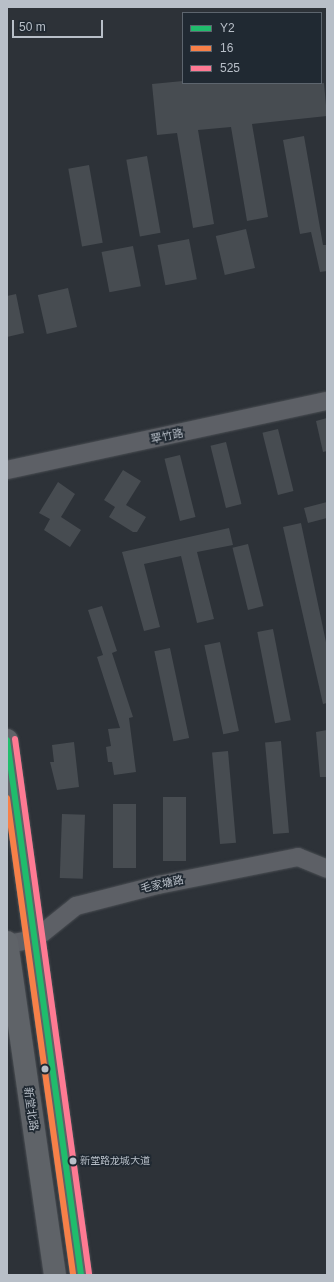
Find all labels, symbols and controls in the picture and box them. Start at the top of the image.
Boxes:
scale bar [14,12,105,38]
legend [182,12,322,84]
text: 50 m [19,20,46,34]
text: Y2 [220,21,235,35]
text: 16 [220,41,233,55]
text: 525 [220,61,240,75]
street label: 翠竹路 [149,426,185,446]
street label: 毛家塘路 [139,873,185,895]
unlabelled marker [40,1064,50,1074]
street label: 新堂北路 [21,1086,41,1132]
place label: 新堂路龙城大道 [80,1155,150,1167]
marker: 新堂路龙城大道 [68,1156,78,1166]

